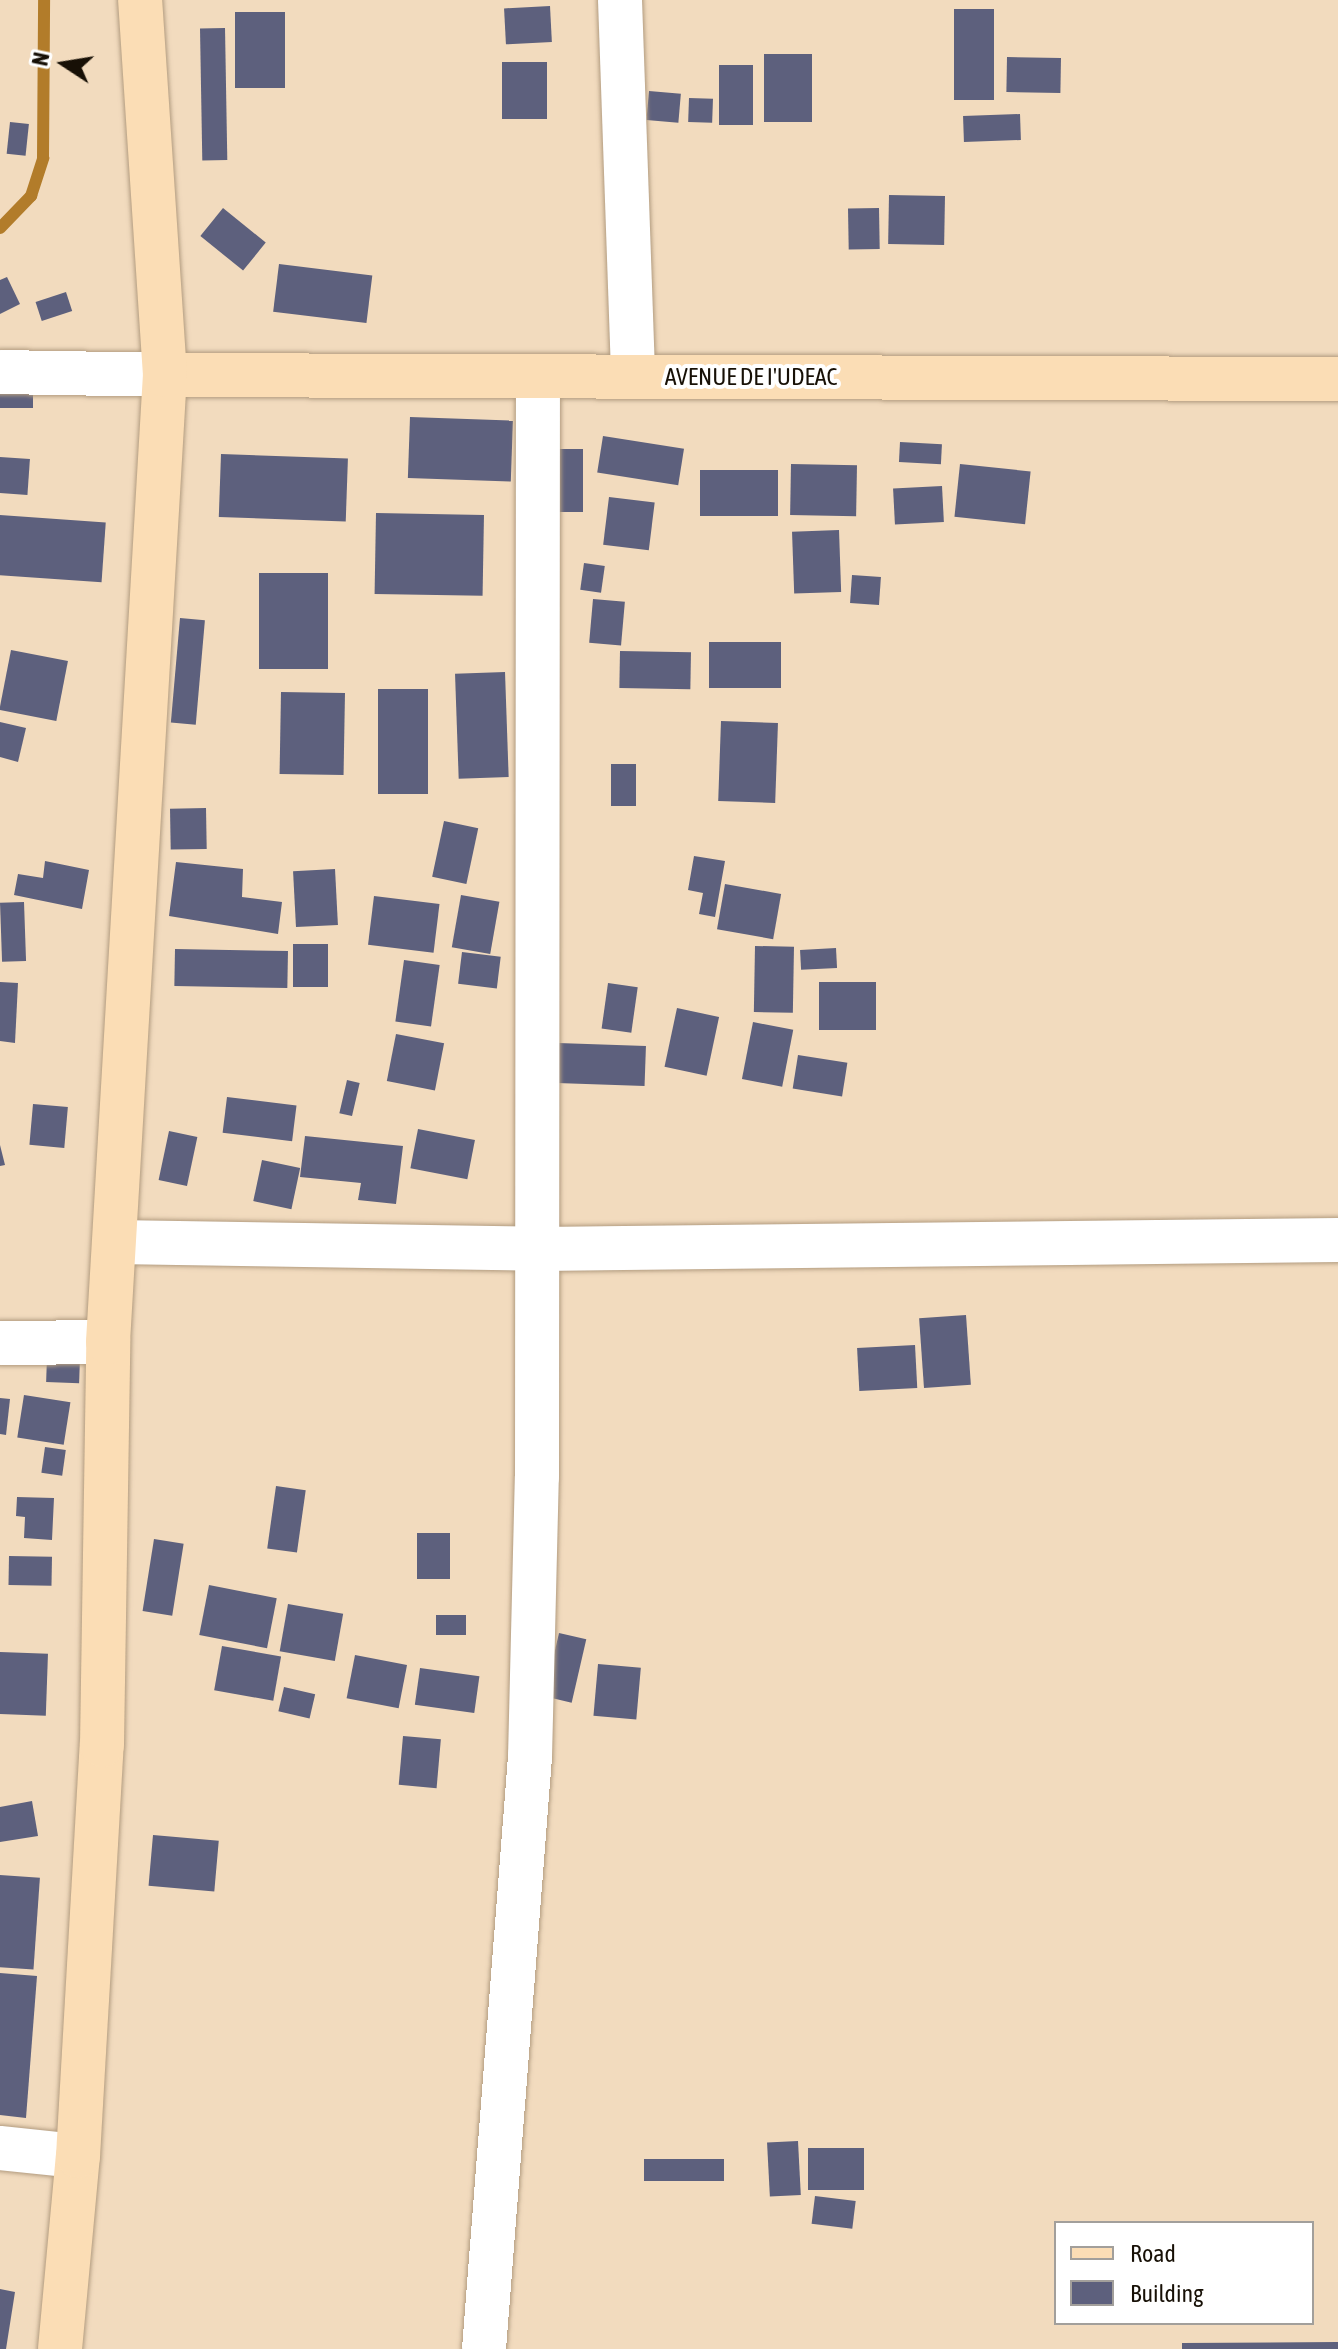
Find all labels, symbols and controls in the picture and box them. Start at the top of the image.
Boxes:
north arrow [24,24,104,104]
text: N [26,50,55,68]
street label: AVENUE DE I'UDEAC [665,363,837,391]
legend [1054,2221,1314,2325]
text: Road [1130,2240,1176,2267]
text: Building [1130,2280,1203,2307]

